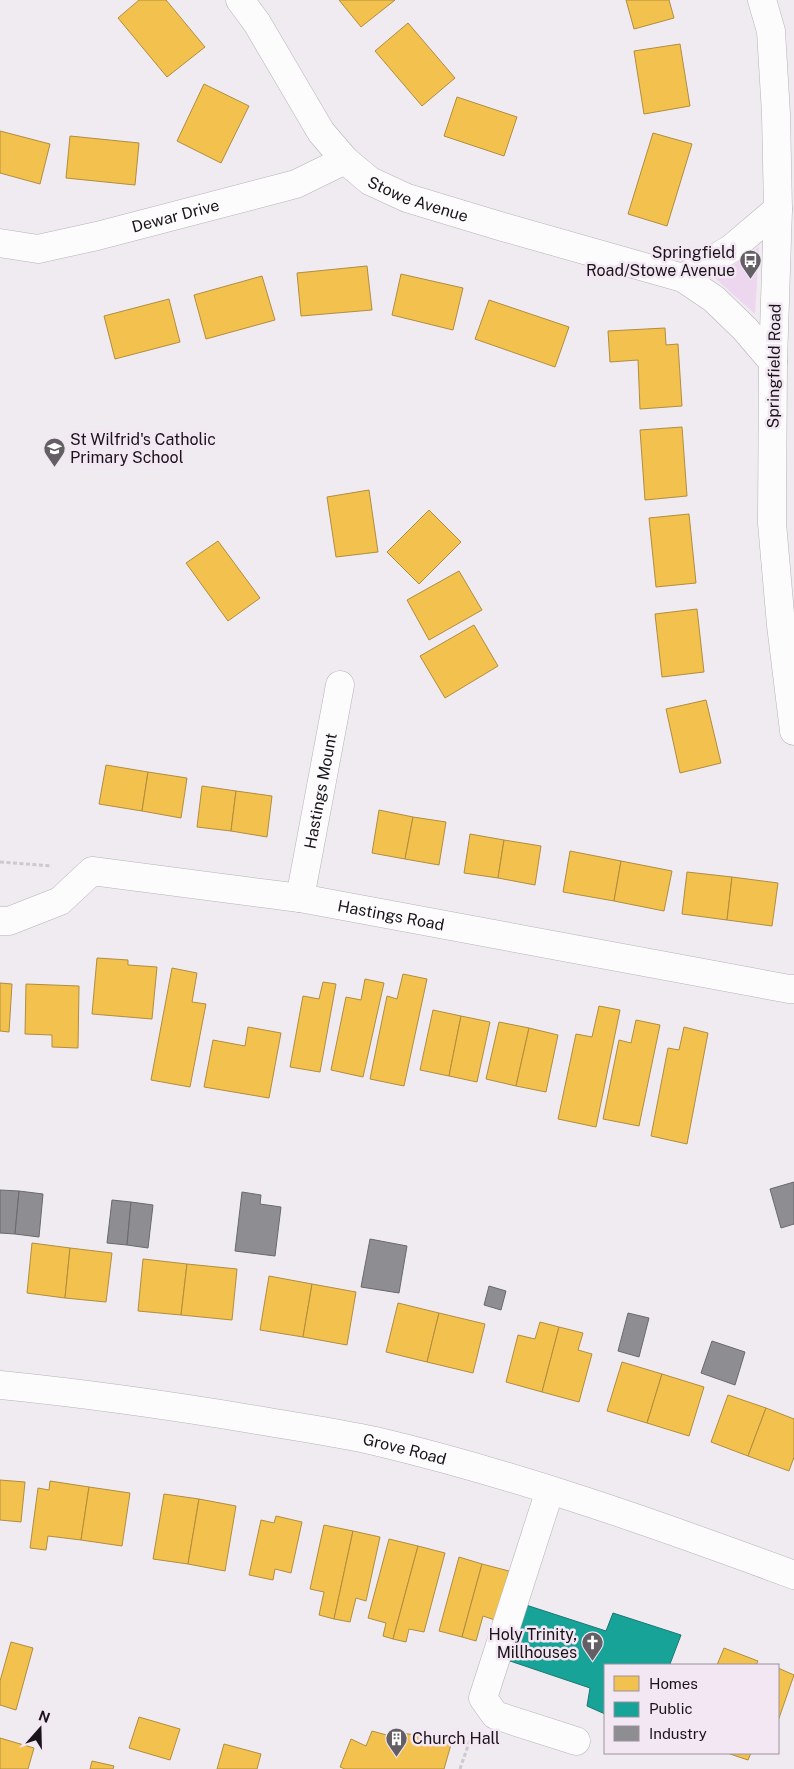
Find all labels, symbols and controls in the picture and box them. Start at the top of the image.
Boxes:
street label: Stowe Avenue [365,172,471,225]
street label: Dewar Drive [130,195,221,236]
place label: Springfield Road/Stowe Avenue [586,243,735,280]
bus stop icon: Springfield Road/Stowe Avenue [739,249,763,280]
street label: Springfield Road [763,303,785,429]
place label: St Wilfrid's Catholic Primary School [70,430,216,467]
school or university icon: St Wilfrid's Catholic Primary School [42,436,66,467]
street label: Hastings Mount [300,731,340,850]
street label: Hastings Road [336,896,446,934]
street label: Grove Road [361,1429,449,1468]
place label: Holy Trinity, Millhouses [489,1625,577,1662]
church icon: Holy Trinity, Millhouses [581,1631,605,1662]
legend [604,1664,779,1754]
text: Homes [649,1675,698,1692]
text: Public [649,1700,693,1717]
north arrow [15,1704,65,1754]
text: N [37,1707,52,1726]
text: Industry [649,1725,707,1742]
building icon: Church Hall [384,1726,408,1757]
place label: Church Hall [412,1729,500,1748]

